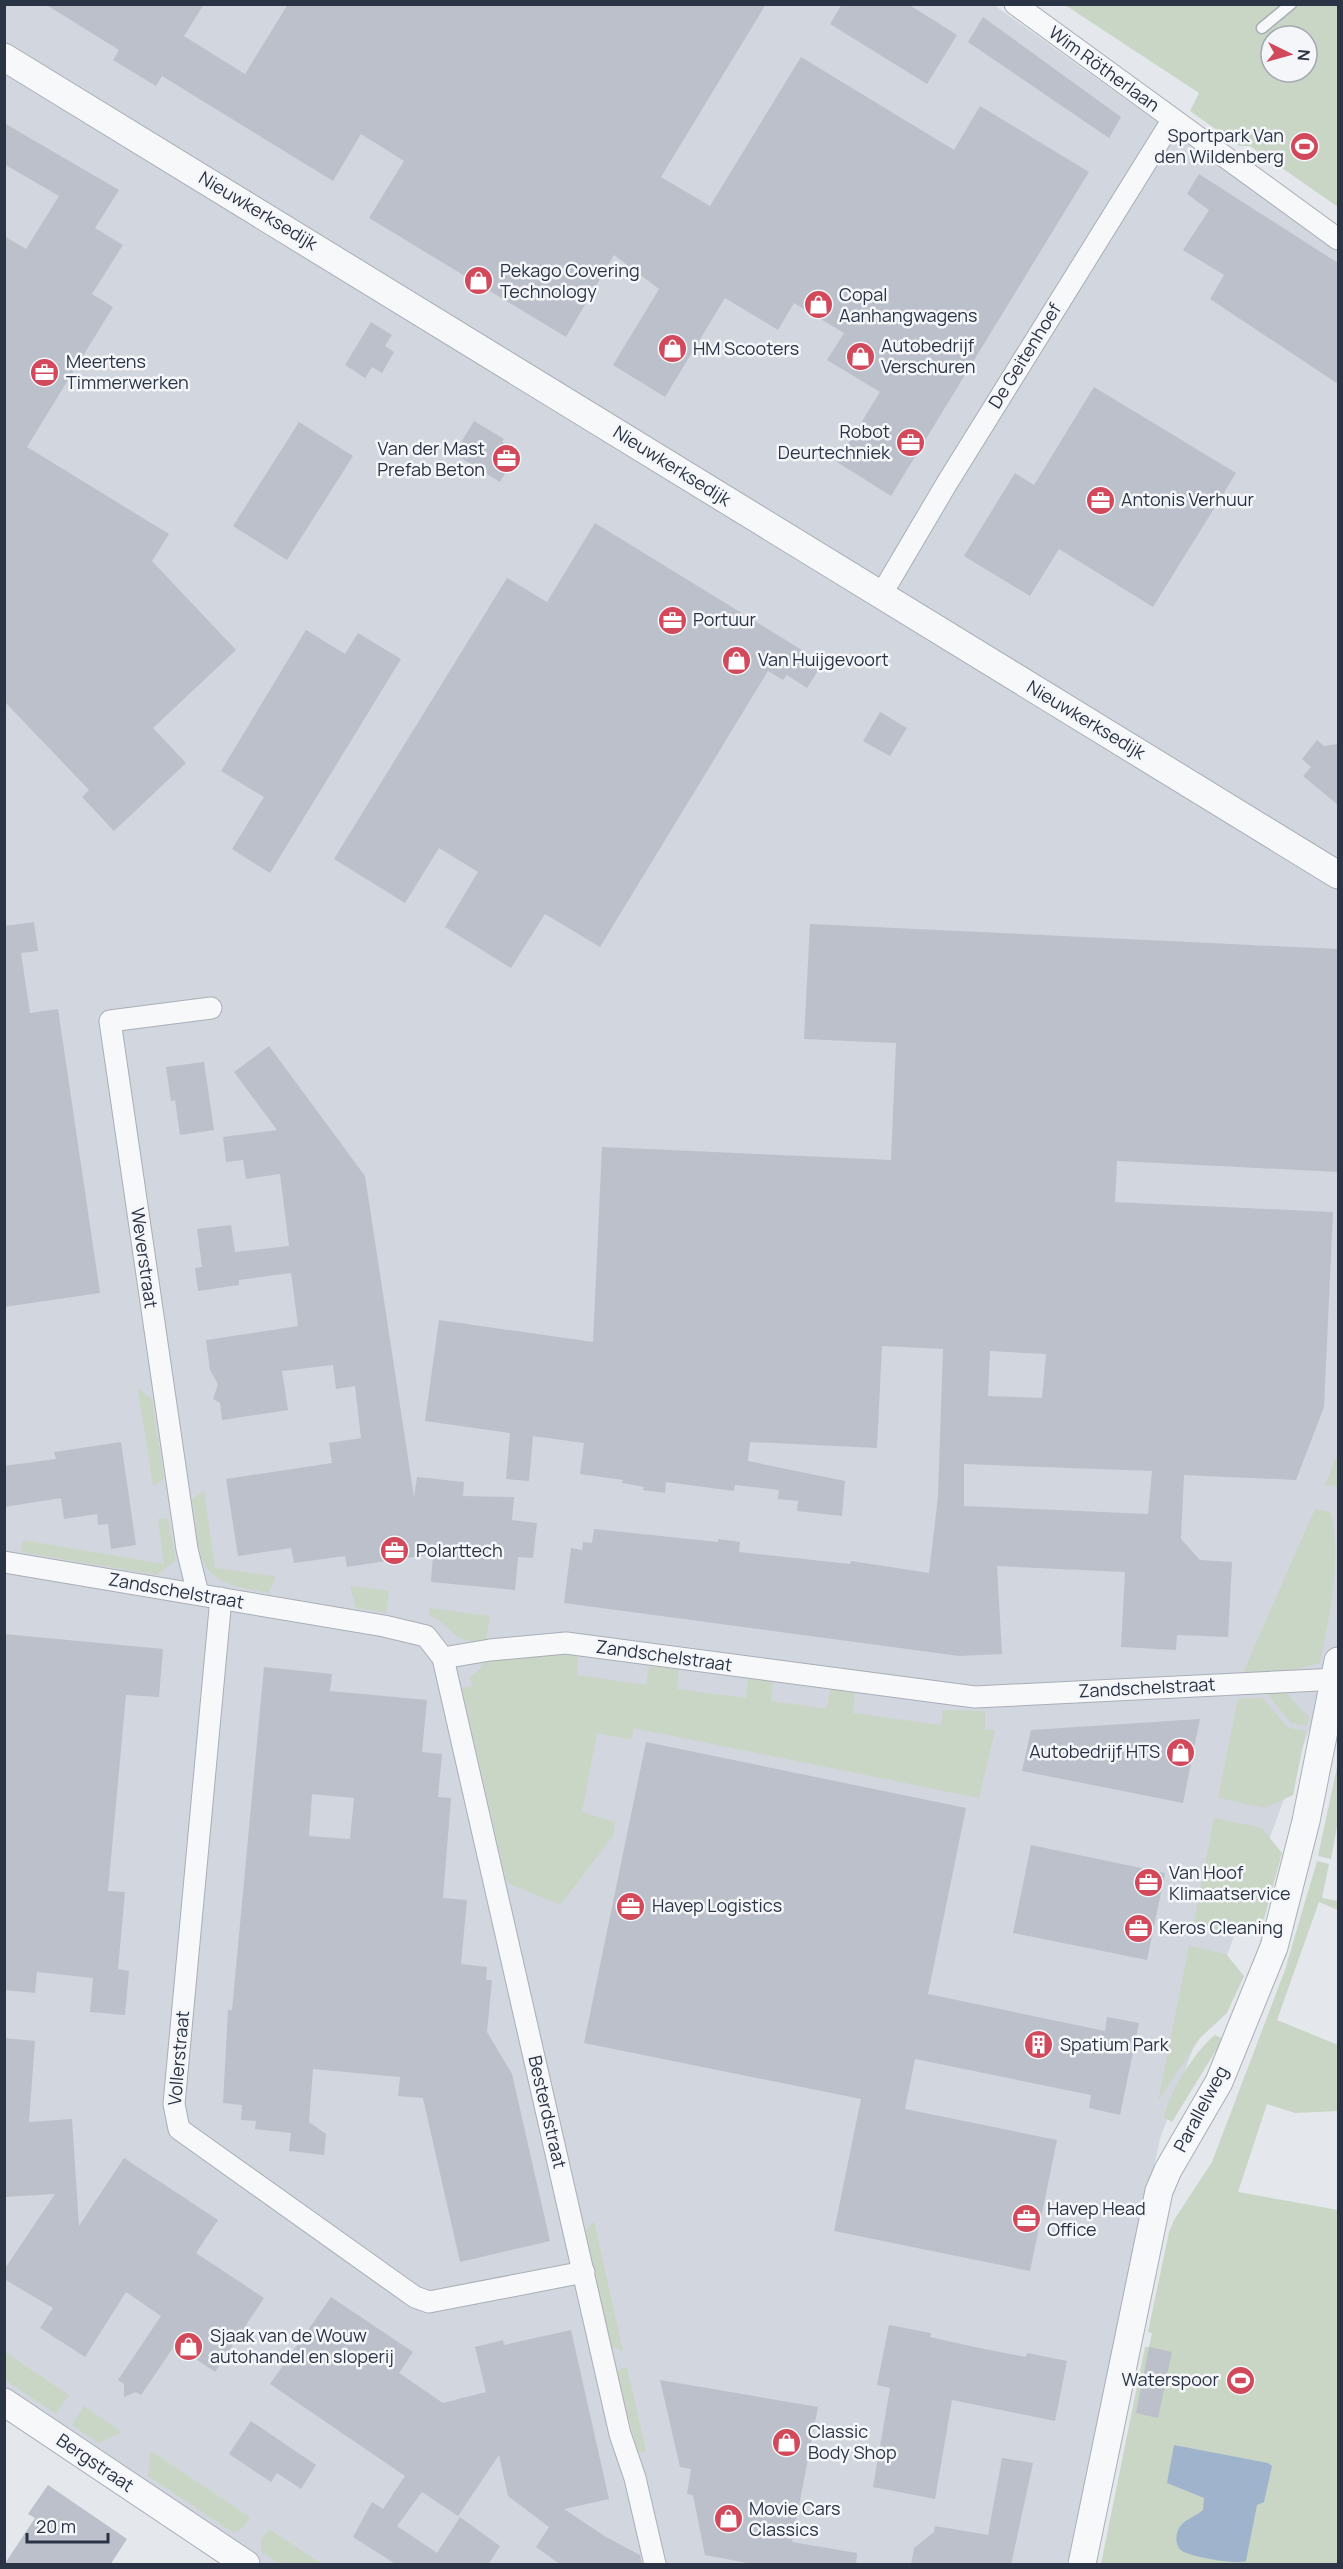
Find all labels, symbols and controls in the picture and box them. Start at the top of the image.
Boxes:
street label: Wim Rötherlaan [1044,20,1165,117]
north arrow [1259,24,1319,84]
text: N [1292,49,1315,62]
place label: Sportpark Van den Wildenberg [1154,123,1284,168]
sports icon: Sportpark Van den Wildenberg [1289,130,1321,162]
street label: Nieuwkerksedijk [195,165,323,256]
place label: Pekago Covering Technology [500,258,640,303]
shop icon: Pekago Covering Technology [463,265,495,297]
place label: Copal Aanhangwagens [839,282,977,327]
shop icon: Copal Aanhangwagens [802,289,834,321]
street label: De Geitenhoef [982,298,1066,413]
shop icon: HM Scooters [656,333,688,365]
place label: Autobedrijf Verschuren [881,333,975,378]
place label: HM Scooters [693,336,799,360]
shop icon: Autobedrijf Verschuren [844,340,876,372]
place label: Meertens Timmerwerken [66,349,189,394]
office icon: Meertens Timmerwerken [29,356,61,388]
street label: Nieuwkerksedijk [609,419,737,511]
place label: Robot Deurtechniek [778,419,891,464]
office icon: Robot Deurtechniek [895,426,927,458]
place label: Van der Mast Prefab Beton [377,436,485,481]
office icon: Van der Mast Prefab Beton [490,443,522,475]
office icon: Antonis Verhuur [1084,484,1116,516]
place label: Antonis Verhuur [1121,487,1254,511]
office icon: Portuur [656,604,688,636]
place label: Portuur [693,607,757,631]
shop icon: Van Huijgevoort [721,644,753,676]
place label: Van Huijgevoort [758,647,889,671]
street label: Nieuwkerksedijk [1023,674,1151,765]
street label: Weverstraat [126,1206,164,1310]
office icon: Polarttech [379,1535,411,1567]
place label: Polarttech [416,1538,503,1562]
street label: Zandschelstraat [107,1566,246,1614]
street label: Zandschelstraat [595,1634,734,1676]
street label: Zandschelstraat [1078,1671,1216,1703]
shop icon: Autobedrijf HTS [1165,1736,1197,1768]
place label: Autobedrijf HTS [1029,1739,1160,1763]
place label: Van Hoof Klimaatservice [1169,1860,1291,1905]
office icon: Van Hoof Klimaatservice [1132,1867,1164,1899]
office icon: Havep Logistics [615,1890,647,1922]
place label: Havep Logistics [652,1893,782,1917]
office icon: Keros Cleaning [1122,1912,1154,1944]
place label: Keros Cleaning [1159,1915,1283,1939]
street label: Vollerstraat [162,2009,194,2107]
building icon: Spatium Park [1023,2029,1055,2061]
place label: Spatium Park [1060,2032,1170,2056]
street label: Besterdstraat [523,2053,573,2171]
street label: Parallelweg [1167,2061,1233,2156]
place label: Havep Head Office [1047,2196,1146,2241]
office icon: Havep Head Office [1010,2203,1042,2235]
place label: Sjaak van de Wouw autohandel en sloperij [210,2323,394,2368]
shop icon: Sjaak van de Wouw autohandel en sloperij [173,2330,205,2362]
sports icon: Waterspoor [1224,2364,1256,2396]
place label: Waterspoor [1122,2367,1220,2391]
place label: Classic Body Shop [808,2419,897,2464]
shop icon: Classic Body Shop [771,2426,803,2458]
street label: Bergstraat [52,2428,139,2497]
place label: Movie Cars Classics [749,2496,840,2541]
shop icon: Movie Cars Classics [712,2503,744,2535]
scale bar [27,2506,108,2544]
text: 20 m [36,2514,76,2538]

